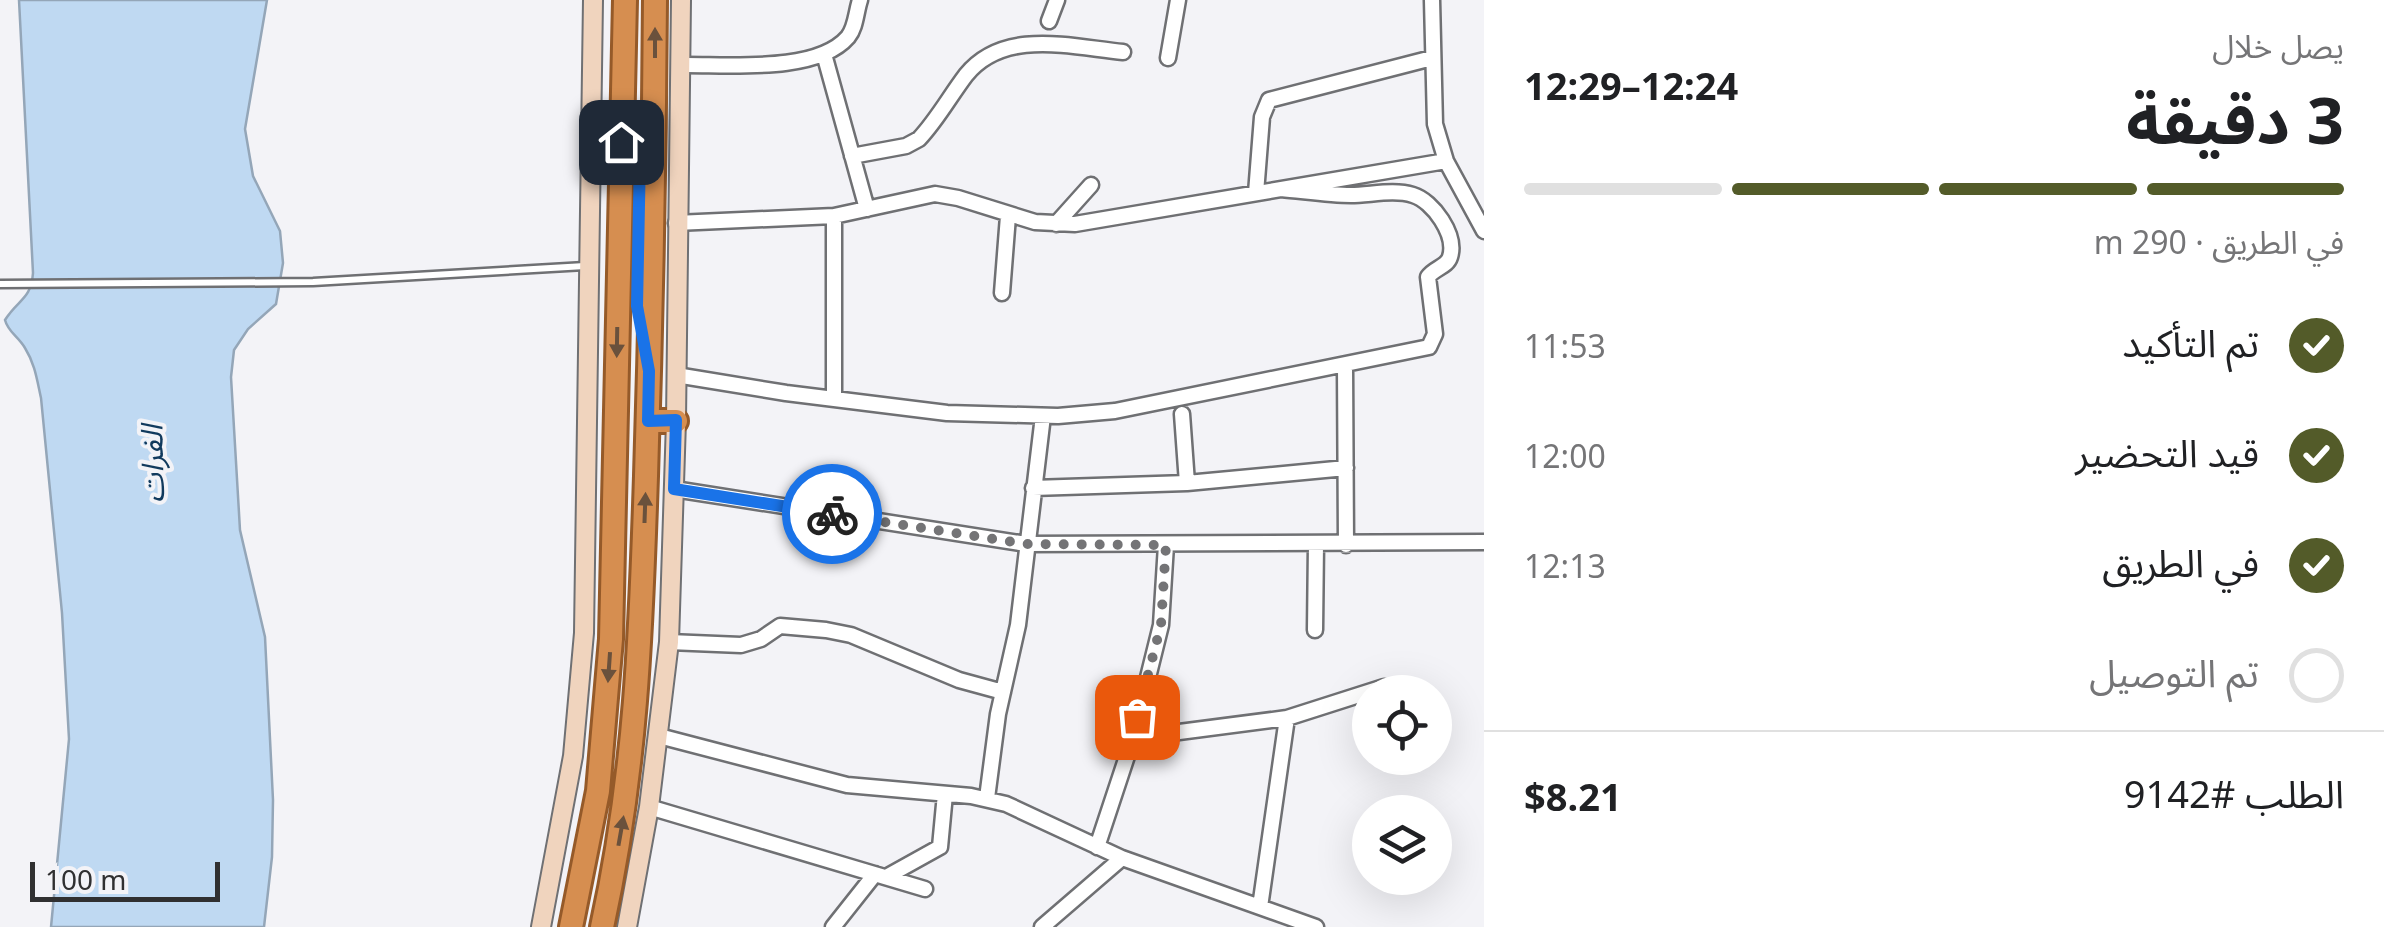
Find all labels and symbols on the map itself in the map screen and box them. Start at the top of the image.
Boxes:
one-way arrow [647,26,663,58]
pin [579,100,664,185]
one-way arrow [609,327,625,359]
water label: الفرات [130,422,173,503]
courier [782,464,882,564]
one-way arrow [637,491,653,523]
one-way arrow [601,652,617,684]
pin [1095,675,1180,760]
one-way arrow [614,815,629,847]
scale bar [30,857,220,902]

